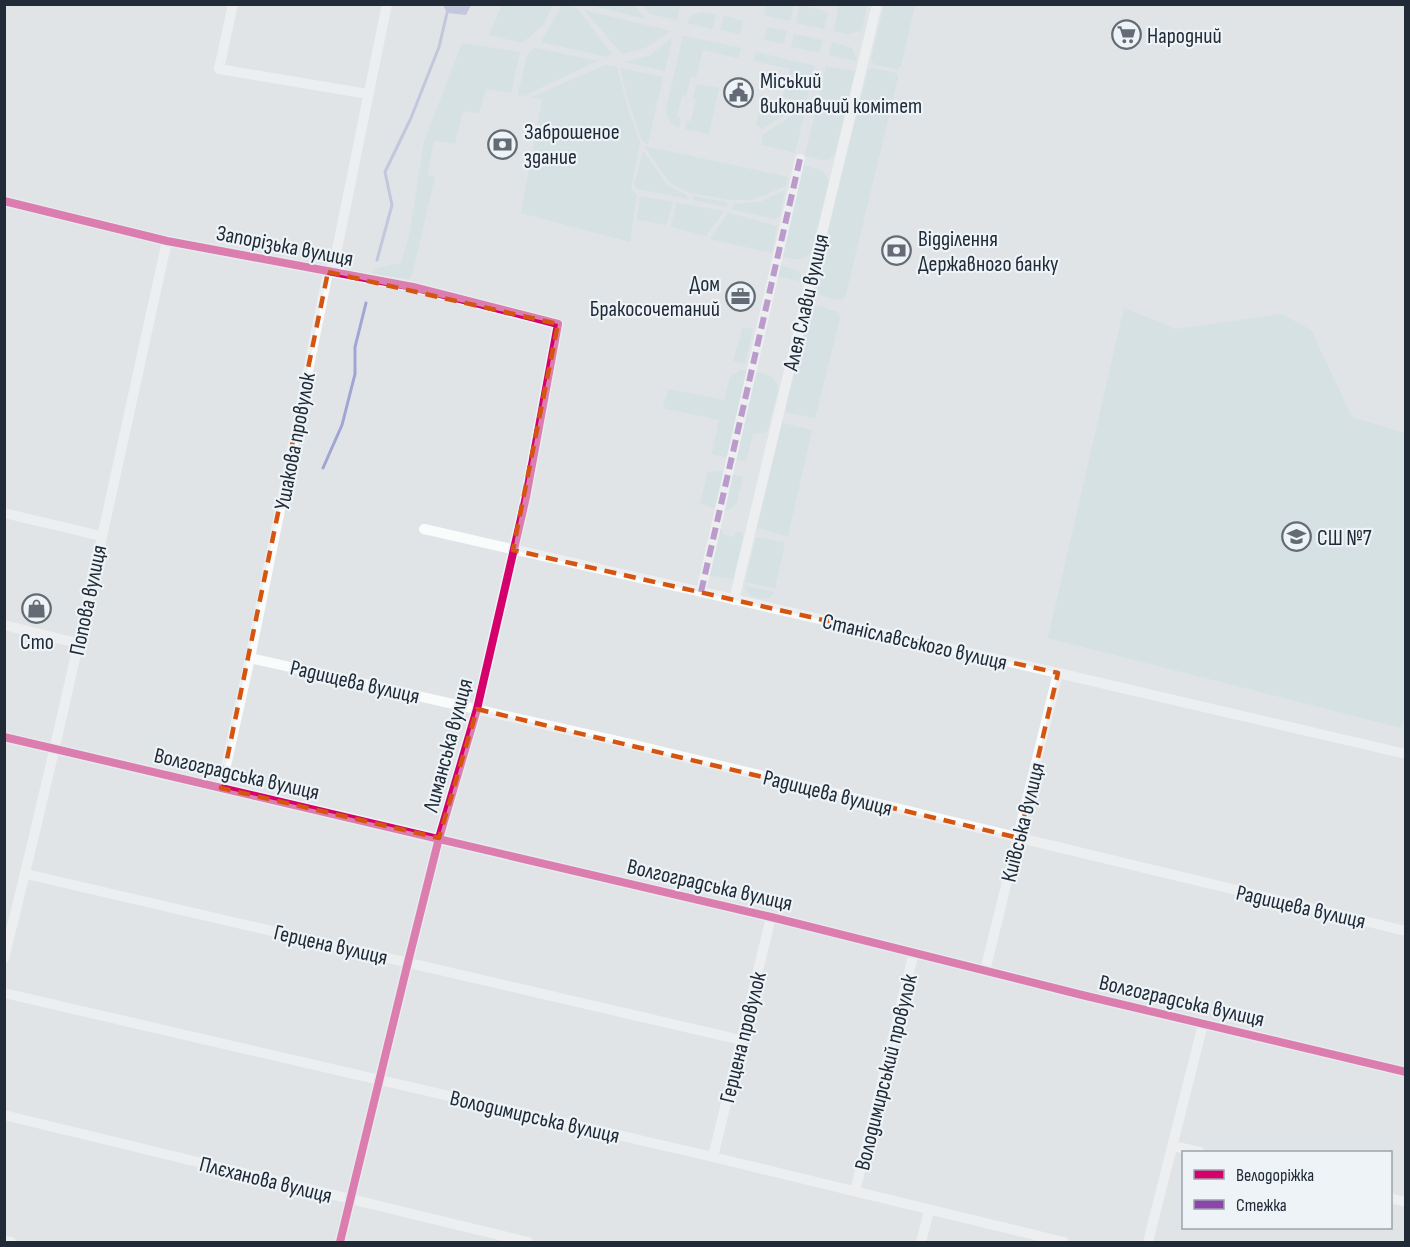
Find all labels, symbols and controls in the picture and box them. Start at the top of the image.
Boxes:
supermarket icon: Народний [1110,19,1142,51]
place label: Народний [1147,23,1222,50]
place label: Міський виконавчий комітет [760,68,922,120]
public building icon: Міський виконавчий комітет [723,77,755,109]
place label: Заброшеное здание [524,119,619,171]
bank icon: Заброшеное здание [487,128,519,160]
street label: Запорізька вулиця [214,220,356,273]
place label: Відділення Державного банку [918,226,1059,278]
street label: Алея Слави вулиця [777,231,835,374]
bank icon: Відділення Державного банку [881,235,913,267]
place label: Дом Бракосочетаний [590,271,720,323]
office icon: Дом Бракосочетаний [725,280,757,312]
street label: Ушакова провулок [269,370,322,512]
school or university icon: СШ №7 [1280,521,1312,553]
place label: СШ №7 [1317,525,1372,552]
street label: Попова вулиця [64,543,113,658]
shop icon: Сто [21,593,53,625]
street label: Станіславського вулиця [820,608,1010,677]
place label: Сто [20,629,54,656]
street label: Радищева вулиця [287,654,422,710]
street label: Лиманська вулиця [417,676,479,816]
street label: Волгоградська вулиця [151,742,322,807]
street label: Київська вулиця [996,760,1051,885]
street label: Радищева вулиця [760,764,895,823]
street label: Волгоградська вулиця [624,853,795,918]
street label: Радищева вулиця [1233,879,1368,935]
street label: Герцена вулиця [271,919,390,972]
street label: Герцена провулок [714,968,773,1106]
street label: Волгоградська вулиця [1096,969,1267,1034]
street label: Володимирський провулок [849,971,924,1173]
street label: Володимирська вулиця [447,1085,622,1150]
street label: Плєханова вулиця [197,1151,335,1210]
legend [1182,1151,1392,1229]
text: Велодоріжка [1236,1165,1314,1186]
text: Стежка [1236,1195,1287,1216]

